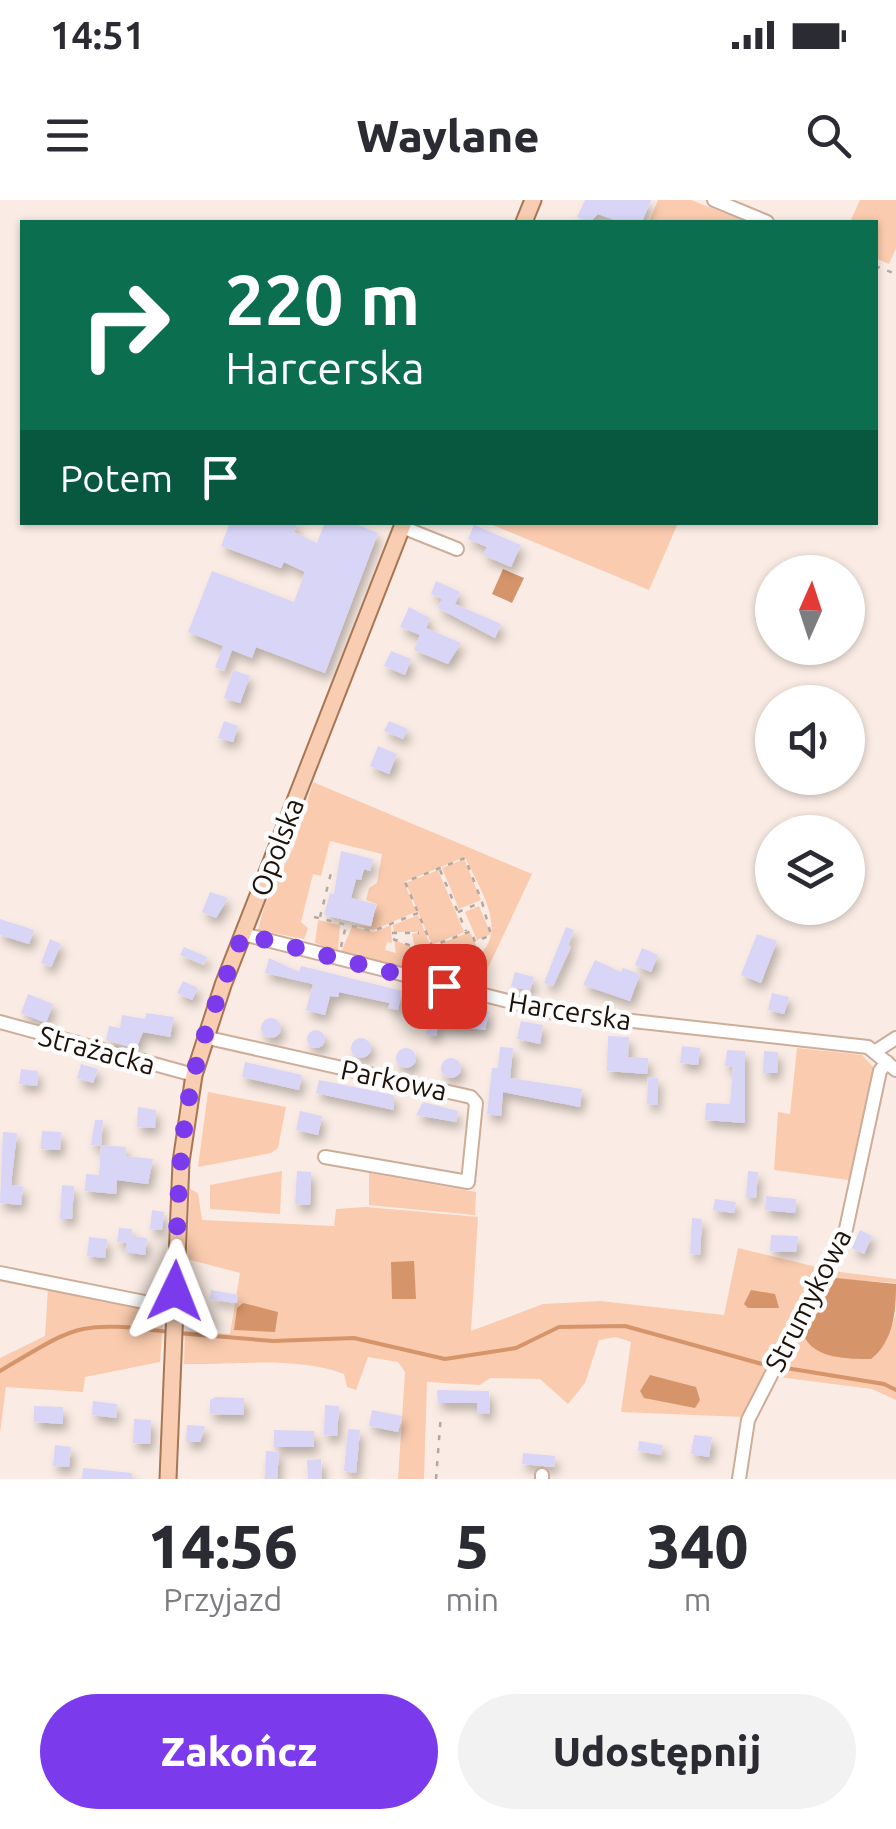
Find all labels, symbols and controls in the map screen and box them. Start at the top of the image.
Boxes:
text: 14:51 [50,14,145,56]
icon: menu [40,108,95,163]
icon: search [801,108,856,163]
text: Waylane [357,110,539,161]
icon: right [60,260,190,390]
text: 220 m [225,260,420,338]
text: Harcerska [225,342,425,393]
icon: arrive [193,450,248,505]
text: Potem [60,457,173,499]
north arrow [755,555,865,665]
map controls [755,555,865,925]
button: sound [755,685,865,795]
street label: Opolska [244,793,309,900]
button: layers [755,815,865,925]
pin [402,944,487,1029]
icon: arrive [417,959,472,1014]
street label: Harcerska [506,985,634,1036]
street label: Strażacka [35,1019,159,1080]
street label: Parkowa [338,1053,450,1106]
street label: Strumykowa [758,1223,857,1376]
position arrow [123,1239,227,1343]
text: 14:56 [148,1512,298,1579]
text: 5 [455,1512,489,1579]
text: 340 [647,1512,748,1579]
text: Przyjazd [163,1581,282,1617]
text: min [445,1581,499,1617]
text: m [684,1581,711,1617]
button: Zakończ [40,1694,438,1809]
button: Udostępnij [458,1694,856,1809]

